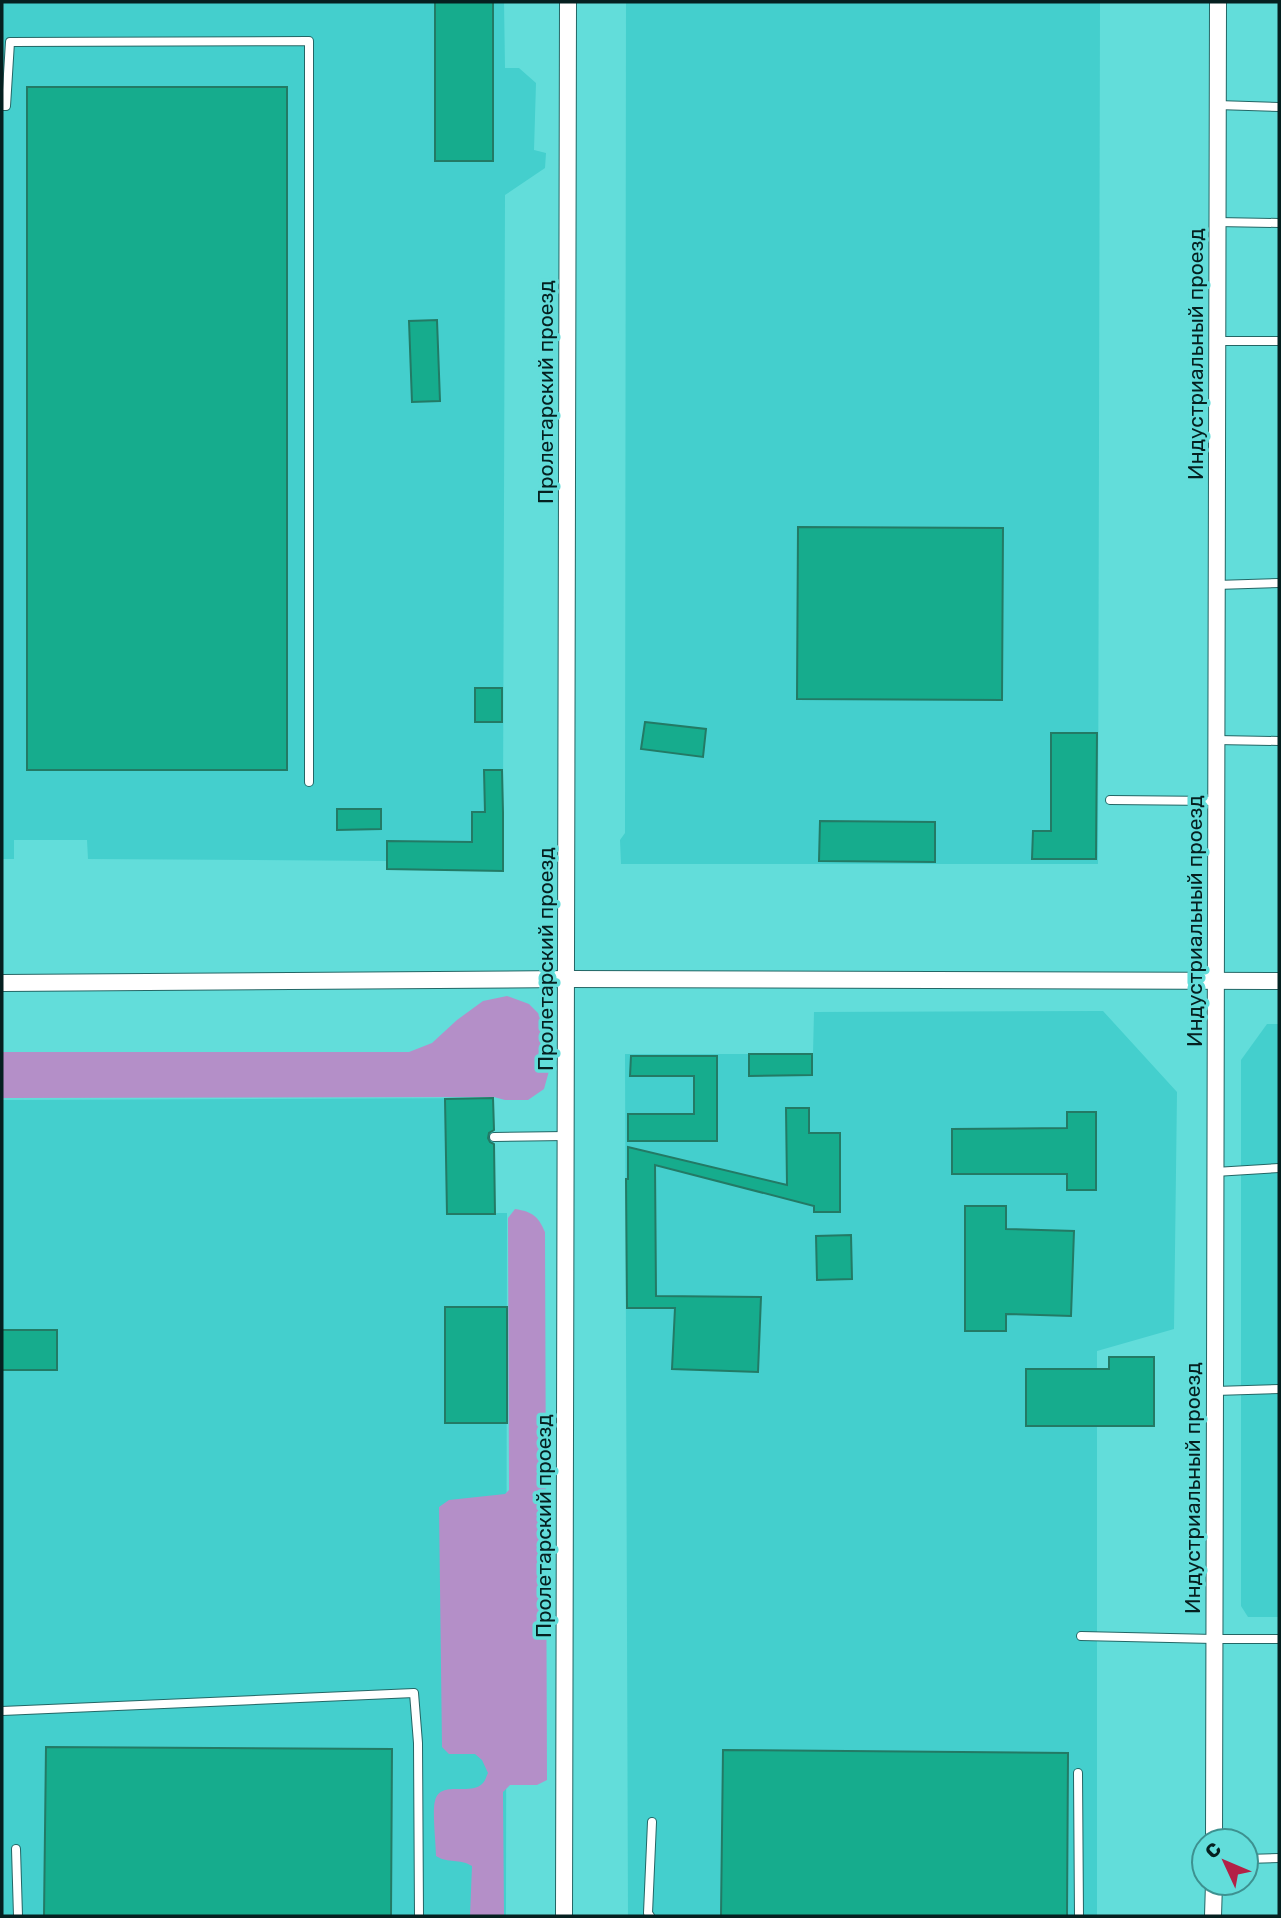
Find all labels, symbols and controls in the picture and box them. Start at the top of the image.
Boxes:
street label: Индустриальный проезд [1183,228,1208,480]
street label: Пролетарский проезд [533,280,558,504]
street label: Индустриальный проезд [1182,795,1207,1047]
street label: Пролетарский проезд [533,847,558,1071]
street label: Индустриальный проезд [1180,1362,1205,1614]
street label: Пролетарский проезд [531,1414,556,1638]
north arrow [1190,1827,1260,1897]
text: С [1200,1838,1226,1863]

